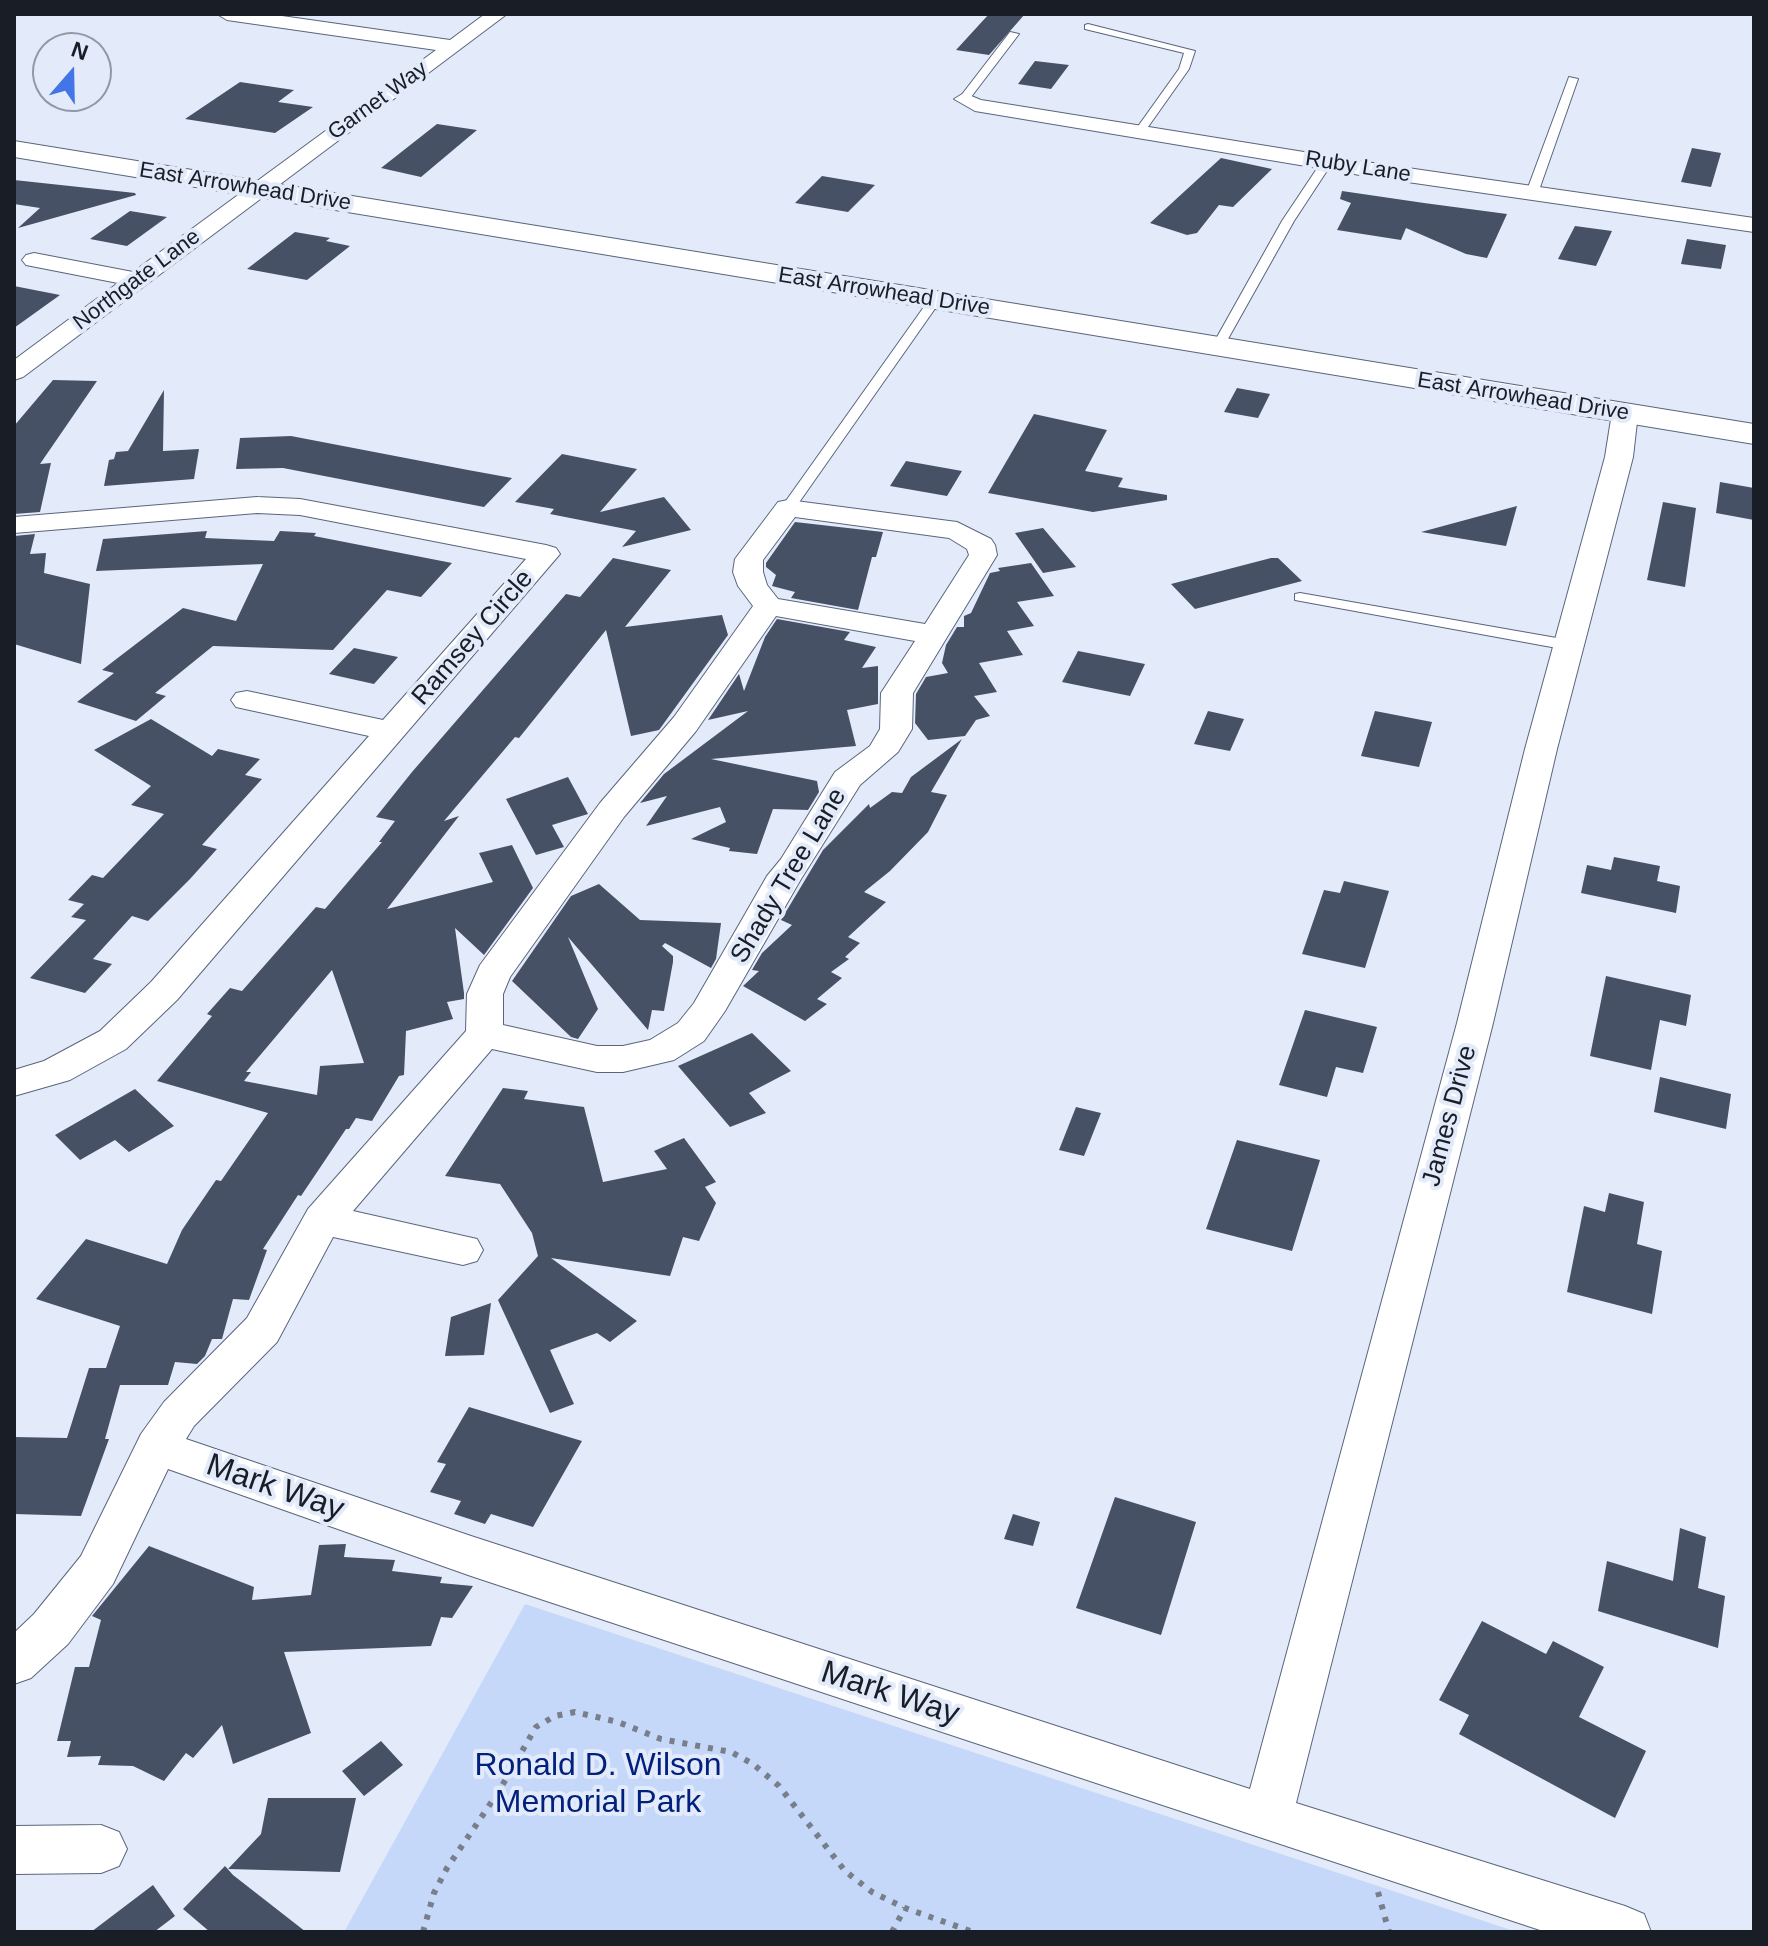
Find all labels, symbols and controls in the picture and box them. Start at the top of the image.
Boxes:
north arrow [32,32,112,112]
text: N [68,36,91,65]
street label: Garnet Way [323,56,433,146]
street label: Ruby Lane [1303,146,1413,188]
street label: East Arrowhead Drive [137,157,353,217]
street label: Northgate Lane [68,224,206,336]
street label: East Arrowhead Drive [776,262,992,322]
street label: East Arrowhead Drive [1415,367,1631,427]
street label: Ramsey Circle [406,564,540,712]
street label: Shady Tree Lane [725,783,853,969]
street label: James Drive [1416,1042,1484,1190]
street label: Mark Way [201,1447,349,1529]
street label: Mark Way [816,1654,964,1734]
park label: Ronald D. Wilson Memorial Park [474,1747,722,1822]

